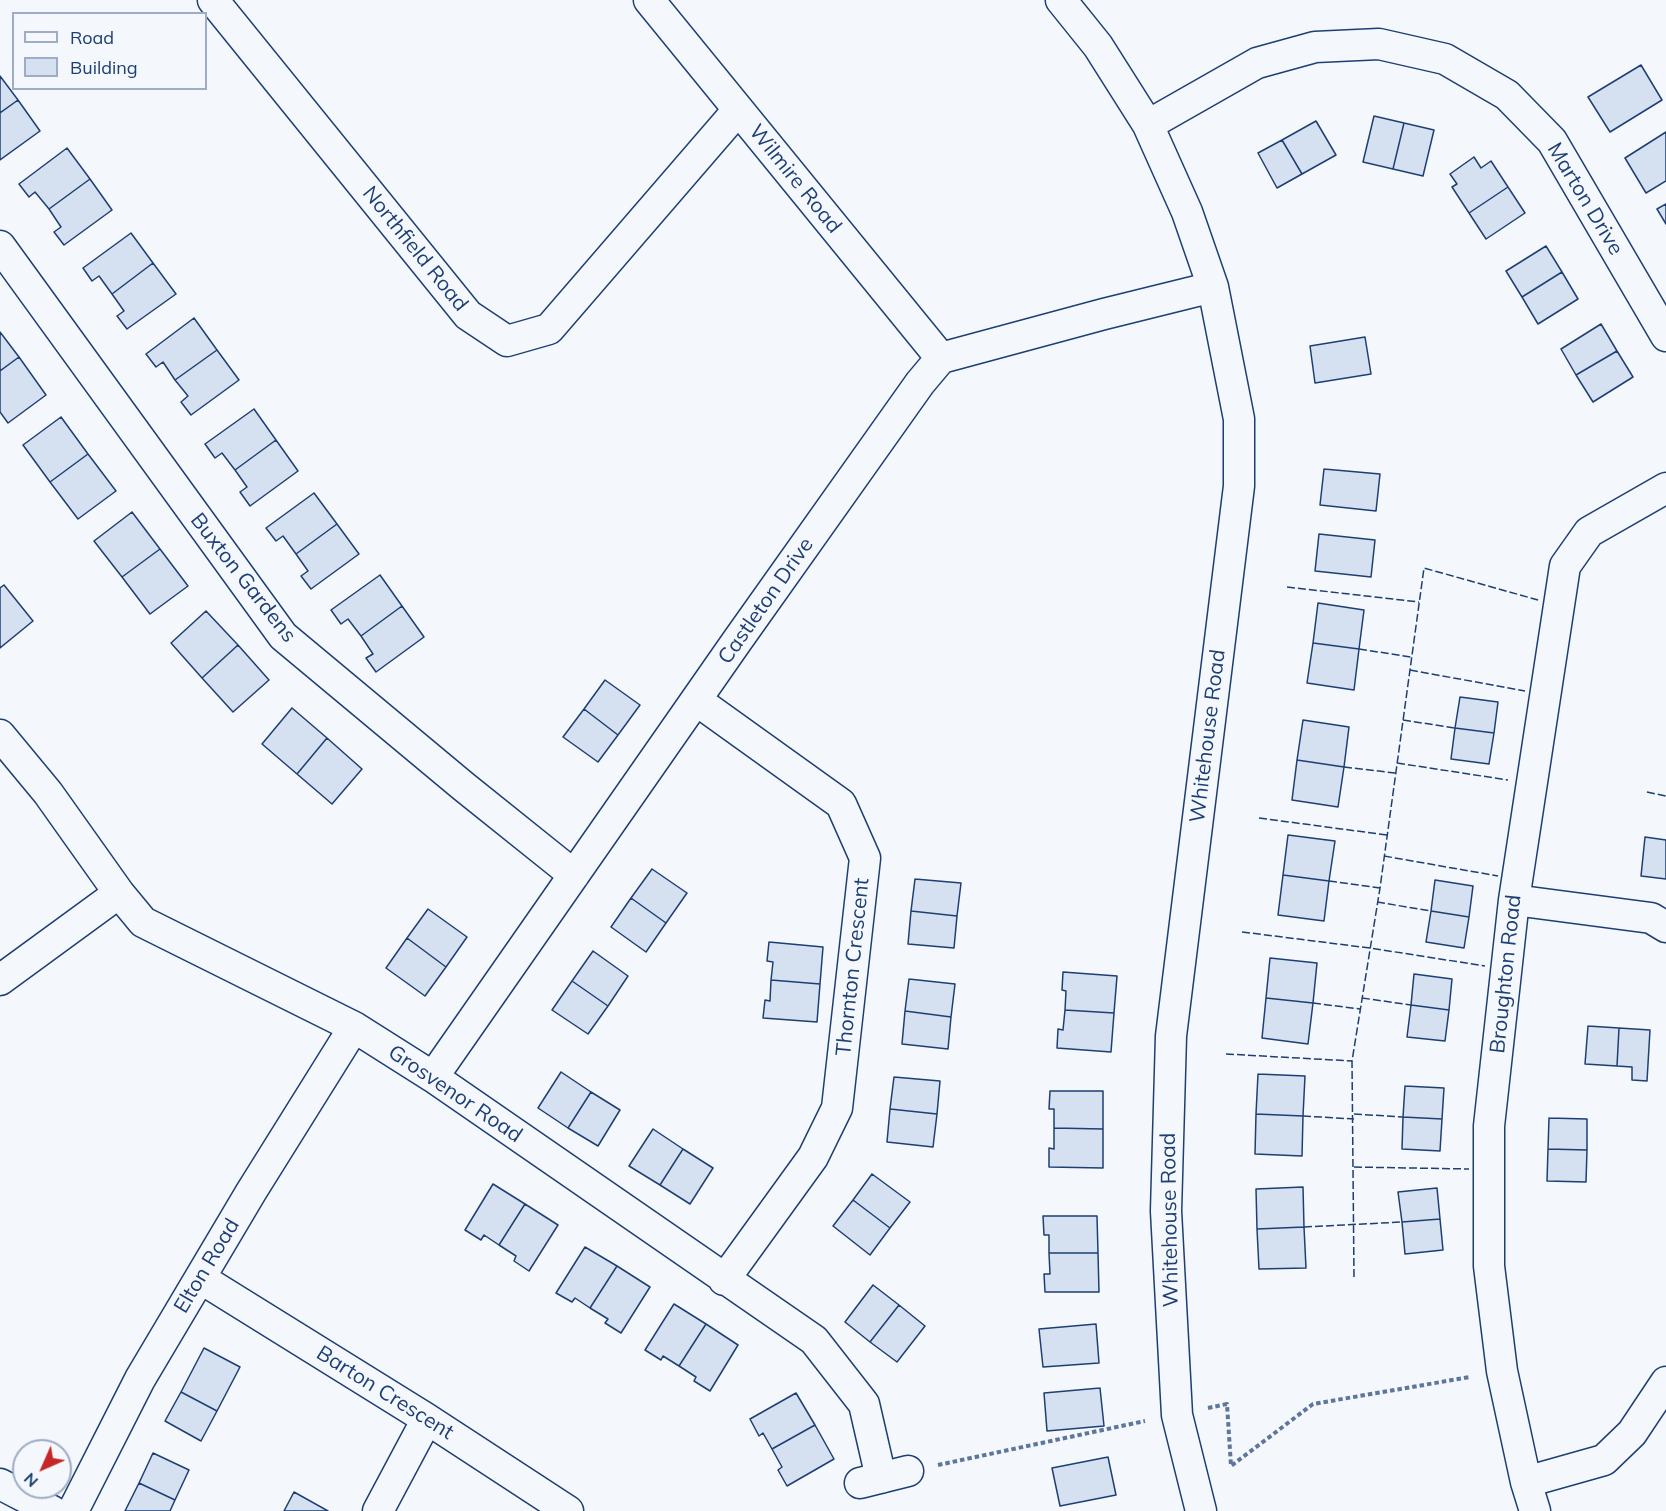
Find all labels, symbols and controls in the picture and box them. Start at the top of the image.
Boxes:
legend [12,12,207,90]
text: Road [70,26,114,49]
text: Building [70,56,138,79]
street label: Wilmire Road [743,120,847,238]
street label: Marton Drive [1542,138,1628,260]
street label: Northfield Road [357,181,473,317]
street label: Buxton Gardens [185,508,301,648]
street label: Castleton Drive [713,533,819,669]
street label: Whitehouse Road [1185,648,1231,824]
street label: Thornton Crescent [831,877,875,1057]
street label: Broughton Road [1485,893,1527,1055]
street label: Grosvenor Road [383,1040,527,1148]
street label: Whitehouse Road [1156,1133,1184,1307]
street label: Elton Road [169,1214,245,1318]
street label: Barton Crescent [312,1341,458,1445]
north arrow [12,1439,72,1499]
text: N [19,1469,42,1492]

